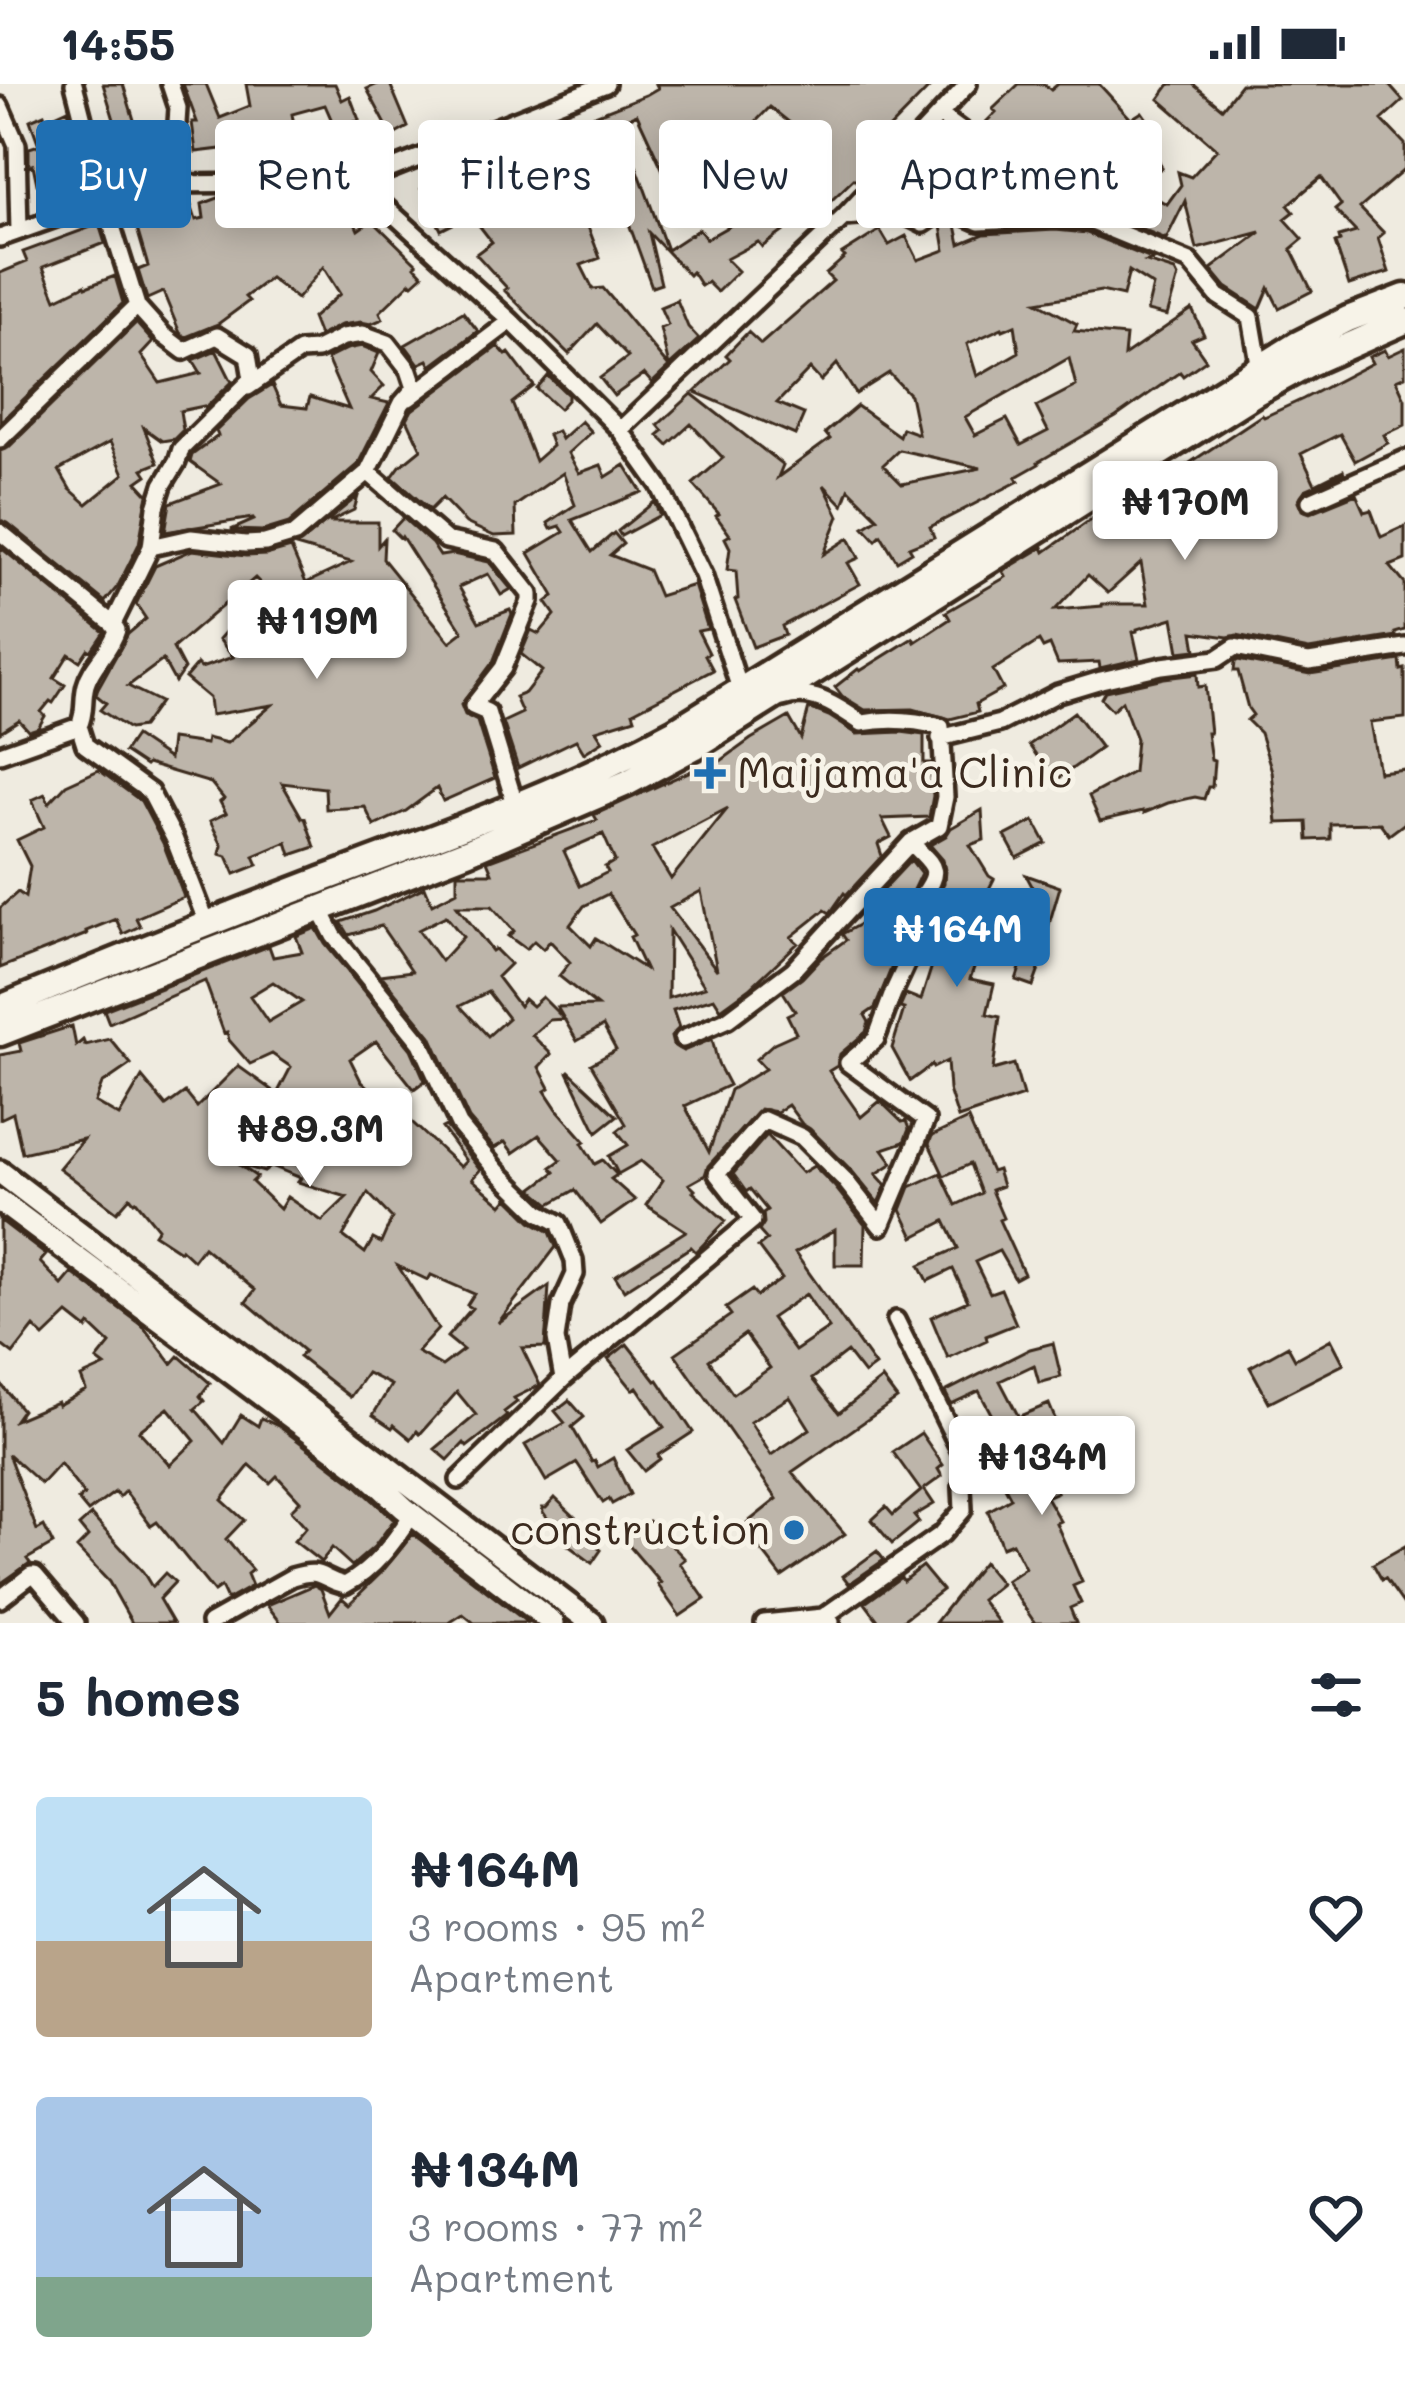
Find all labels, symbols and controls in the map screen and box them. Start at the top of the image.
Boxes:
text: 14:55 [60,13,175,71]
chip: Buy [36,120,191,228]
chip: Rent [215,120,394,228]
chip: Filters [418,120,635,228]
chip: New [659,120,832,228]
chip: Apartment [856,120,1162,228]
pin: ₦170M [1101,461,1269,563]
text: ₦170M [1120,474,1250,525]
pin: ₦119M [233,580,401,682]
text: ₦119M [255,593,379,644]
place label: Maijama'a Clinic [737,744,1073,799]
marker: Maijama'a Clinic [694,757,726,789]
pin: ₦164M [873,888,1041,990]
text: ₦164M [891,901,1023,952]
pin: ₦89.3M [212,1088,408,1190]
text: ₦89.3M [235,1101,385,1152]
pin: ₦134M [958,1416,1126,1518]
text: ₦134M [976,1429,1108,1480]
place label: construction [510,1501,770,1556]
marker: construction [781,1517,807,1543]
text: 5 homes [36,1662,241,1729]
icon: filters [1303,1662,1369,1728]
text: ₦164M [408,1833,581,1900]
icon: home [132,1845,276,1989]
icon: heart [1303,1884,1369,1950]
text: 3 rooms · 95 m² [408,1900,705,1951]
text: Apartment [408,1951,614,2002]
text: ₦134M [408,2133,581,2200]
icon: home [132,2145,276,2289]
icon: heart [1303,2184,1369,2250]
text: 3 rooms · 77 m² [408,2200,703,2251]
text: Apartment [408,2251,614,2302]

